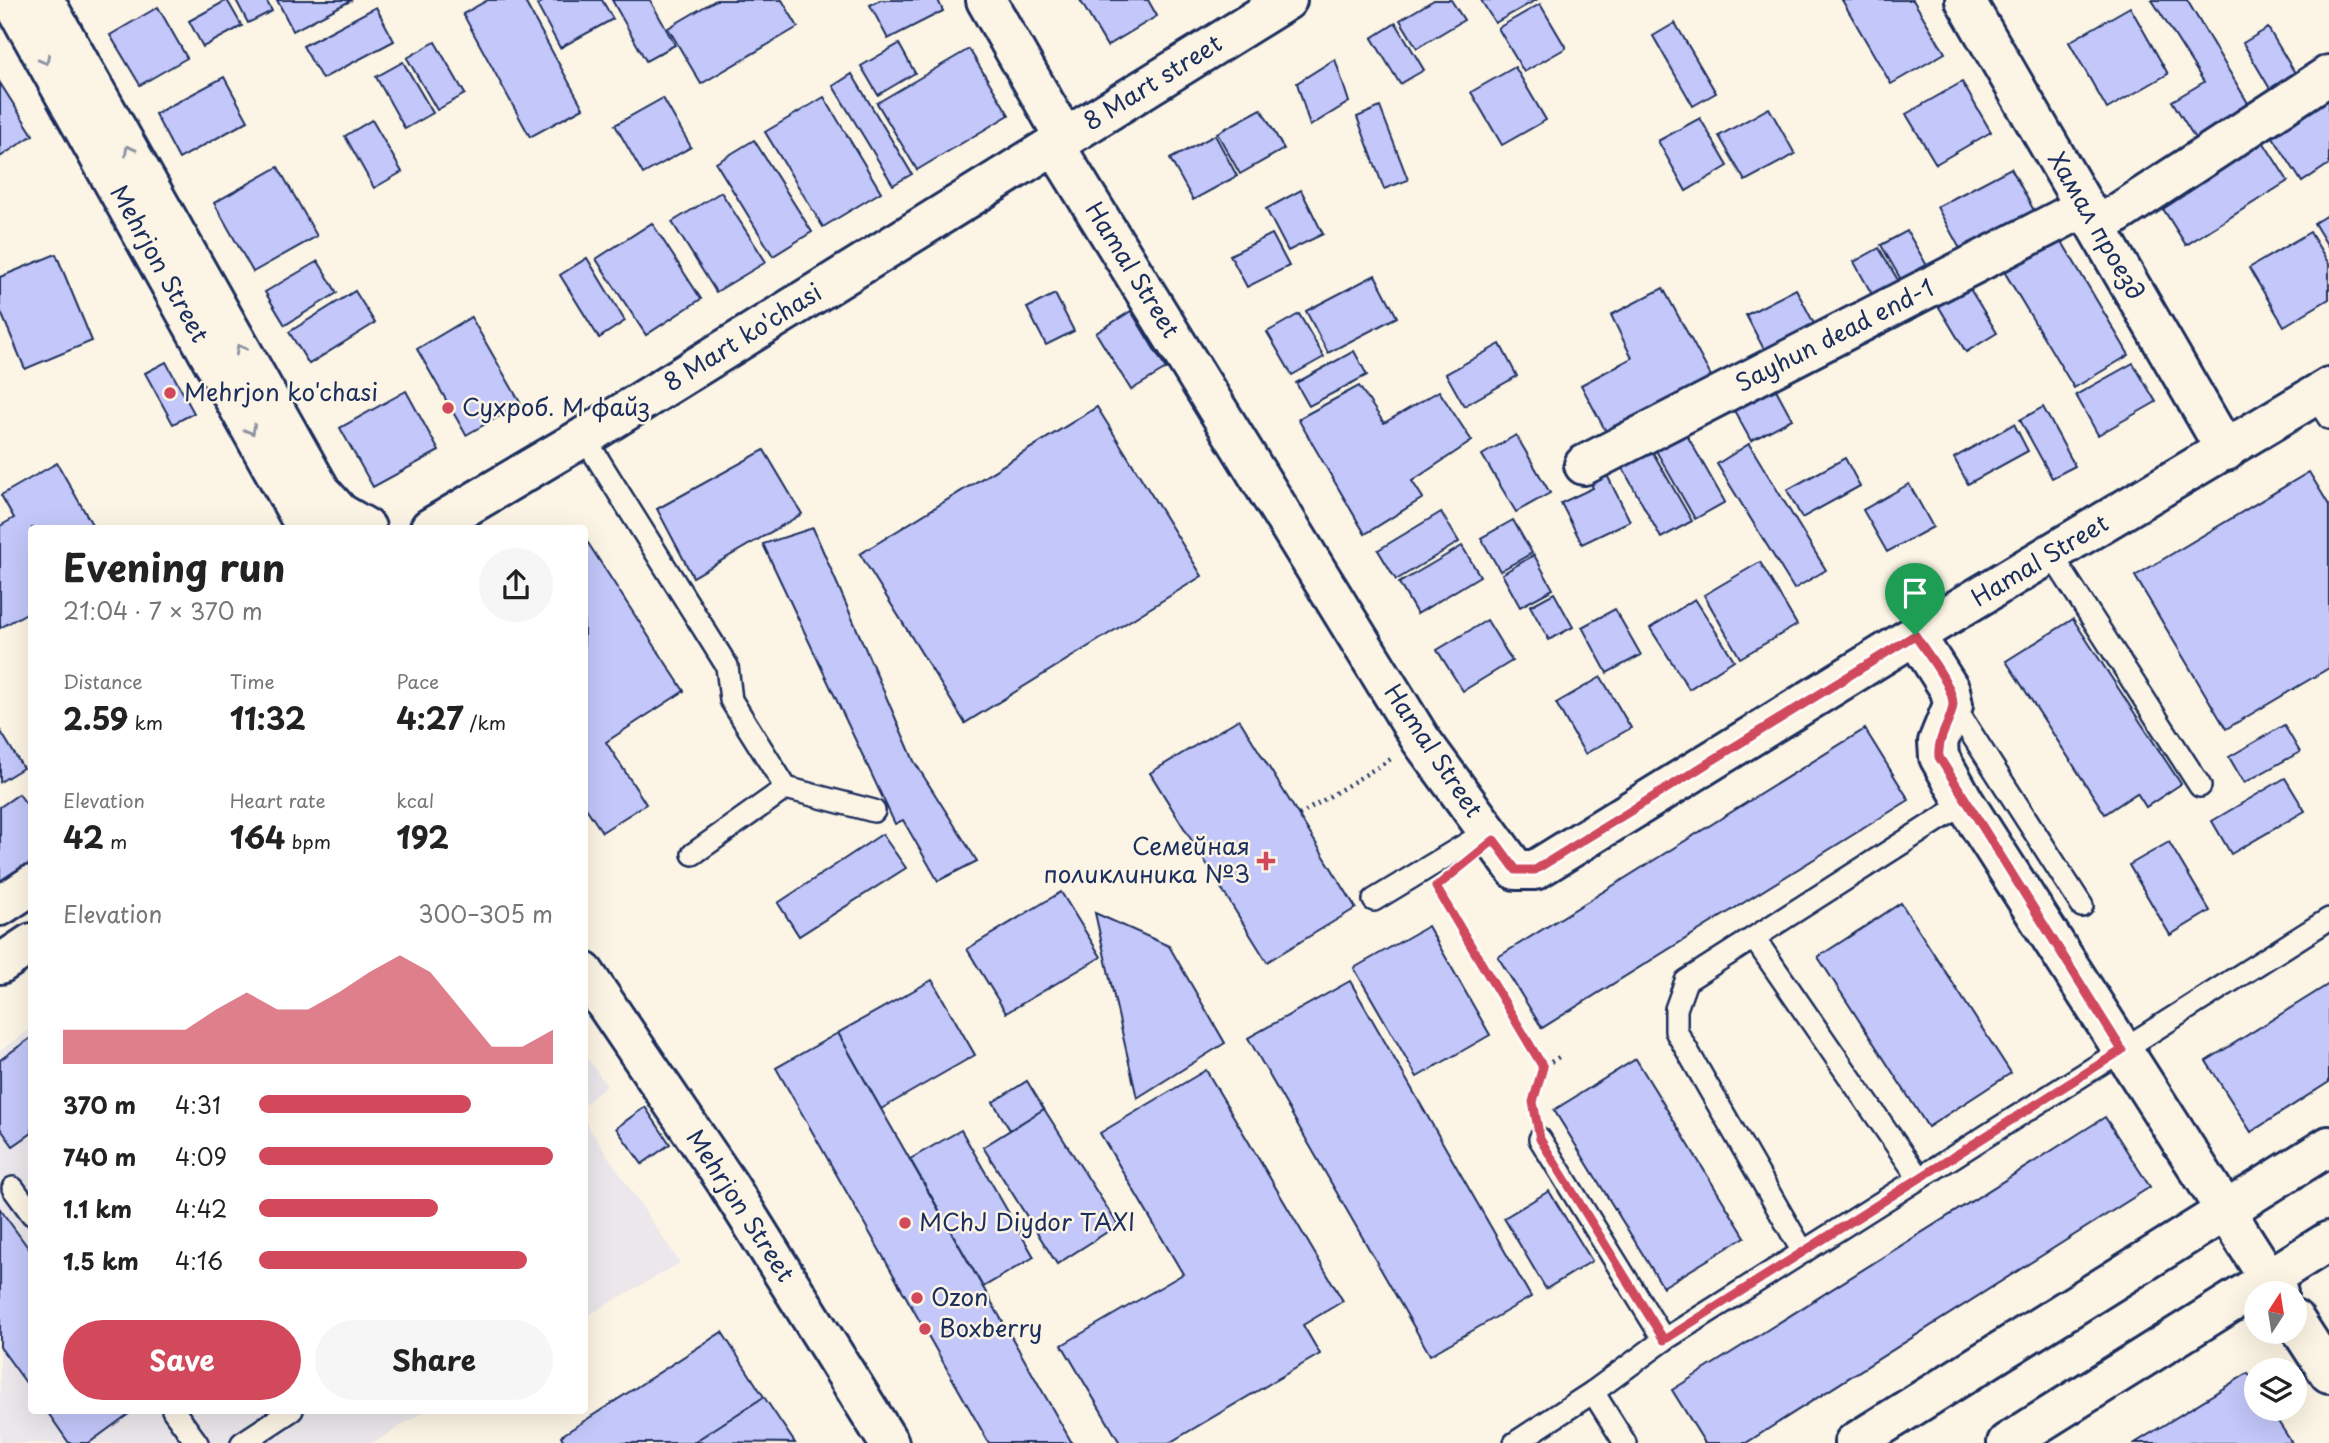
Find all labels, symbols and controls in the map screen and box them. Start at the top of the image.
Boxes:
street label: 8 Mart street [1076,24,1228,138]
one-way arrow [37,52,50,65]
street label: Хамал проезд [2041,144,2155,306]
one-way arrow [124,145,137,158]
street label: Mehrjon Street [103,178,219,349]
street label: Hamal Street [1078,194,1190,344]
street label: Sayhun dead end-1 [1729,269,1940,400]
street label: 8 Mart ko'chasi [656,273,828,399]
one-way arrow [235,343,248,356]
place label: Mehrjon ko'chasi [184,373,378,409]
marker: Mehrjon ko'chasi [162,385,178,401]
place label: Сухроб. М файз [462,388,650,424]
marker: Сухроб. М файз [440,400,456,416]
one-way arrow [243,422,256,435]
street label: Hamal Street [1964,504,2114,614]
text: Evening run [63,538,285,595]
button: share [479,548,553,622]
pin [1885,563,1945,635]
icon: arrive [1896,574,1934,612]
text: 21:04 · 7 × 370 m [63,593,263,628]
text: Distance [63,667,143,695]
text: Time [230,667,275,695]
text: Pace [396,667,439,695]
street label: Hamal Street [1377,676,1493,824]
text: 2.59 [63,695,128,740]
text: 11:32 [230,695,306,740]
text: 4:27 [396,695,463,740]
text: km [128,708,163,736]
text: /km [463,708,506,736]
text: Elevation [63,786,145,814]
text: Heart rate [230,786,326,814]
text: kcal [396,786,434,814]
text: 42 [63,814,104,859]
text: 164 [230,814,286,859]
text: 192 [396,814,449,859]
text: m [104,827,127,855]
text: bpm [286,827,331,855]
place label: Семейная поликлиника №3 [1044,827,1250,891]
marker: Семейная поликлиника №3 [1256,851,1276,871]
text: Elevation [63,896,162,931]
text: 300–305 m [418,896,553,931]
text: 370 m [63,1087,136,1122]
text: 4:31 [175,1087,221,1122]
street label: Mehrjon Street [679,1122,805,1288]
text: 740 m [63,1139,136,1174]
text: 4:09 [175,1139,227,1174]
text: 1.1 km [63,1191,132,1226]
text: 4:42 [175,1191,227,1226]
place label: MChJ Diydor TAXI [919,1203,1135,1239]
marker: MChJ Diydor TAXI [897,1215,913,1231]
text: 1.5 km [63,1243,139,1278]
text: 4:16 [175,1243,223,1278]
place label: Ozon [931,1278,988,1314]
north arrow [2244,1281,2306,1344]
map controls [2244,1281,2307,1421]
marker: Ozon [909,1290,925,1306]
place label: Boxberry [939,1309,1043,1345]
button: Save [63,1320,301,1400]
button: Share [315,1320,553,1400]
marker: Boxberry [917,1321,933,1337]
button: layers [2244,1358,2307,1421]

